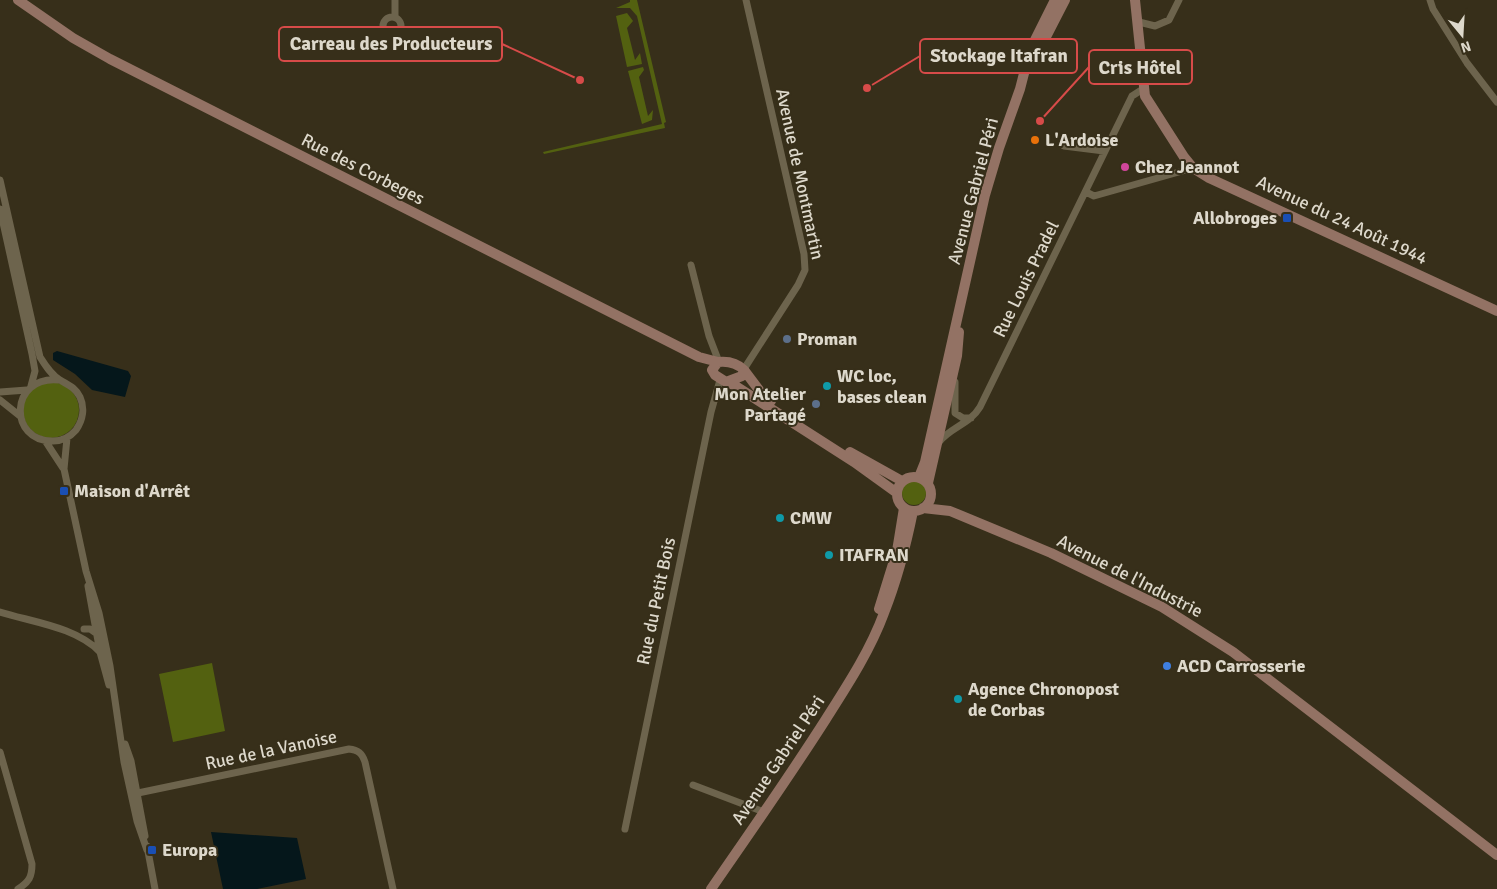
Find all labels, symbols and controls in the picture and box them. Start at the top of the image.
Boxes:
north arrow [1437,10,1487,60]
callout: Carreau des Producteurs [279,27,502,61]
text: Carreau des Producteurs [290,32,492,56]
text: N [1459,37,1473,56]
callout: Stockage Itafran [920,39,1077,73]
text: Stockage Itafran [930,44,1068,68]
callout: Cris Hôtel [1089,50,1192,84]
text: Cris Hôtel [1098,56,1182,80]
street label: Avenue de Montmartin [771,86,829,262]
street label: Avenue Gabriel Péri [943,115,1003,267]
street label: Rue des Corbeges [298,129,428,210]
place label: L'Ardoise [1045,129,1118,151]
marker: L'Ardoise [1029,134,1041,146]
place label: Chez Jeannot [1135,156,1239,178]
marker: Chez Jeannot [1119,161,1131,173]
street label: Avenue du 24 Août 1944 [1253,171,1431,269]
place label: Allobroges [1193,207,1277,229]
marker: Allobroges [1281,212,1293,224]
street label: Rue Louis Pradel [988,217,1064,341]
place label: Proman [797,328,857,350]
marker: Proman [781,333,793,345]
place label: WC loc, bases clean [837,365,927,408]
marker: WC loc, bases clean [821,380,833,392]
place label: Mon Atelier Partagé [714,383,807,426]
marker: Mon Atelier Partagé [810,398,822,410]
place label: Maison d'Arrêt [74,480,190,502]
marker: Maison d'Arrêt [58,485,70,497]
place label: CMW [790,507,832,529]
marker: CMW [774,512,786,524]
street label: Avenue de l'Industrie [1053,530,1207,622]
street label: Rue du Petit Bois [632,535,680,667]
place label: ITAFRAN [839,544,909,566]
marker: ITAFRAN [823,549,835,561]
place label: ACD Carrosserie [1177,655,1306,677]
marker: ACD Carrosserie [1161,660,1173,672]
place label: Agence Chronopost de Corbas [968,678,1119,721]
street label: Avenue Gabriel Péri [727,691,829,829]
marker: Agence Chronopost de Corbas [952,693,964,705]
street label: Rue de la Vanoise [203,725,339,775]
place label: Europa [162,839,217,861]
marker: Europa [146,844,158,856]

